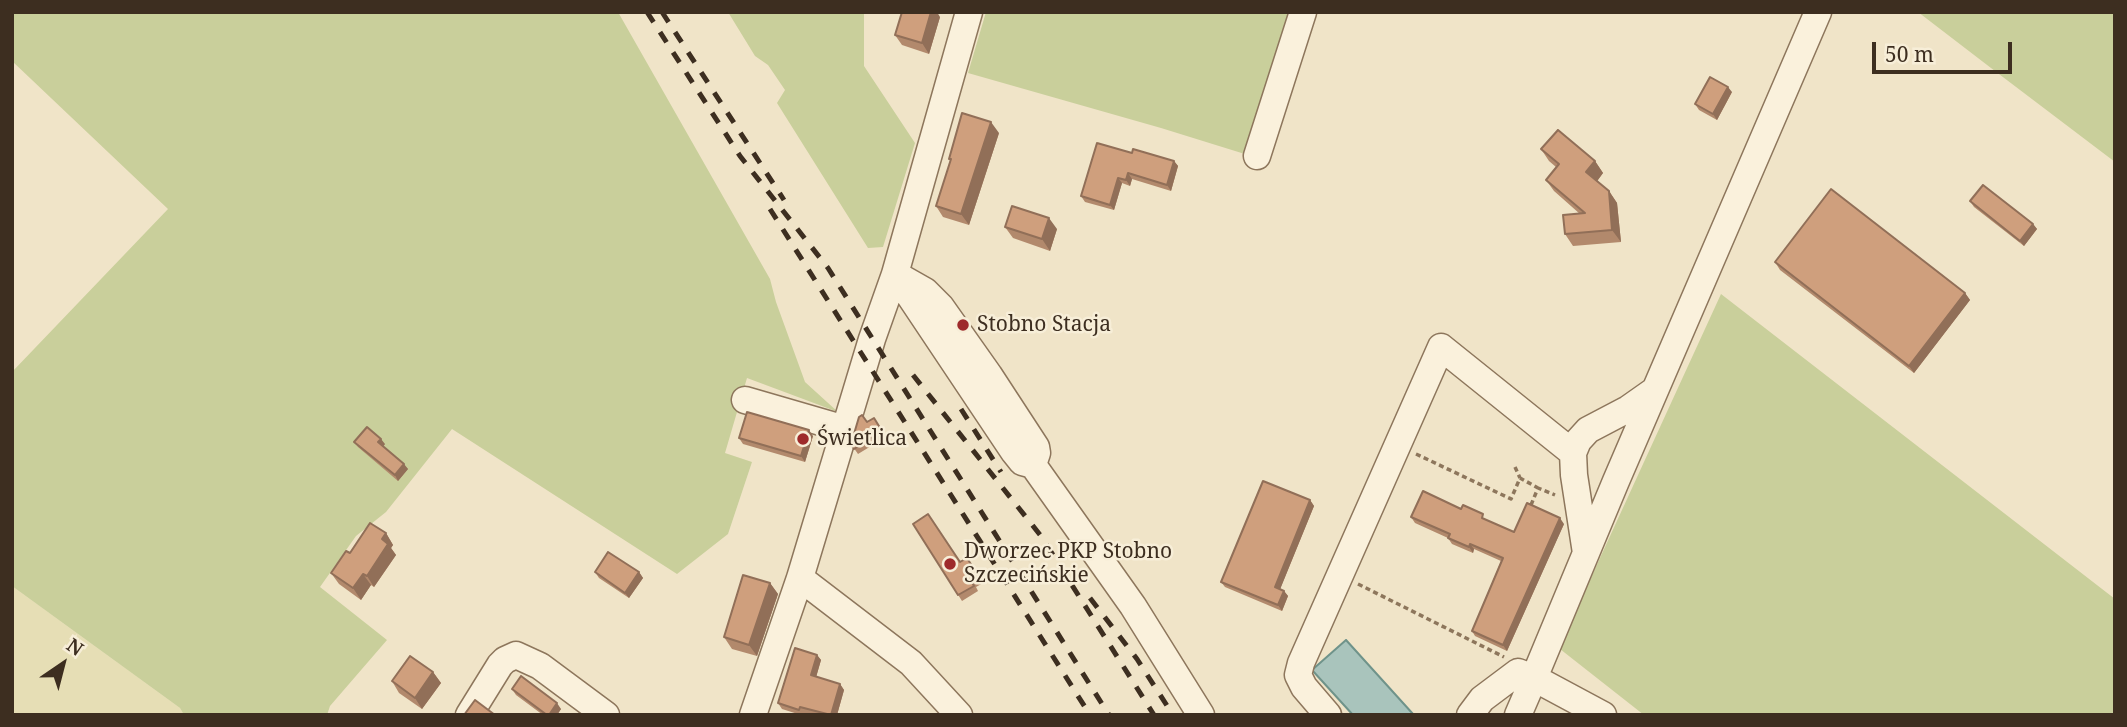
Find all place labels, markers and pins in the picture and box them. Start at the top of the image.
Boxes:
place label: Stobno Stacja [977,312,1111,338]
marker: Stobno Stacja [955,317,971,333]
place label: Świetlica [817,426,907,452]
marker: Świetlica [795,431,811,447]
place label: Dworzec PKP Stobno Szczecińskie [964,539,1172,589]
marker: Dworzec PKP Stobno Szczecińskie [942,556,958,572]

